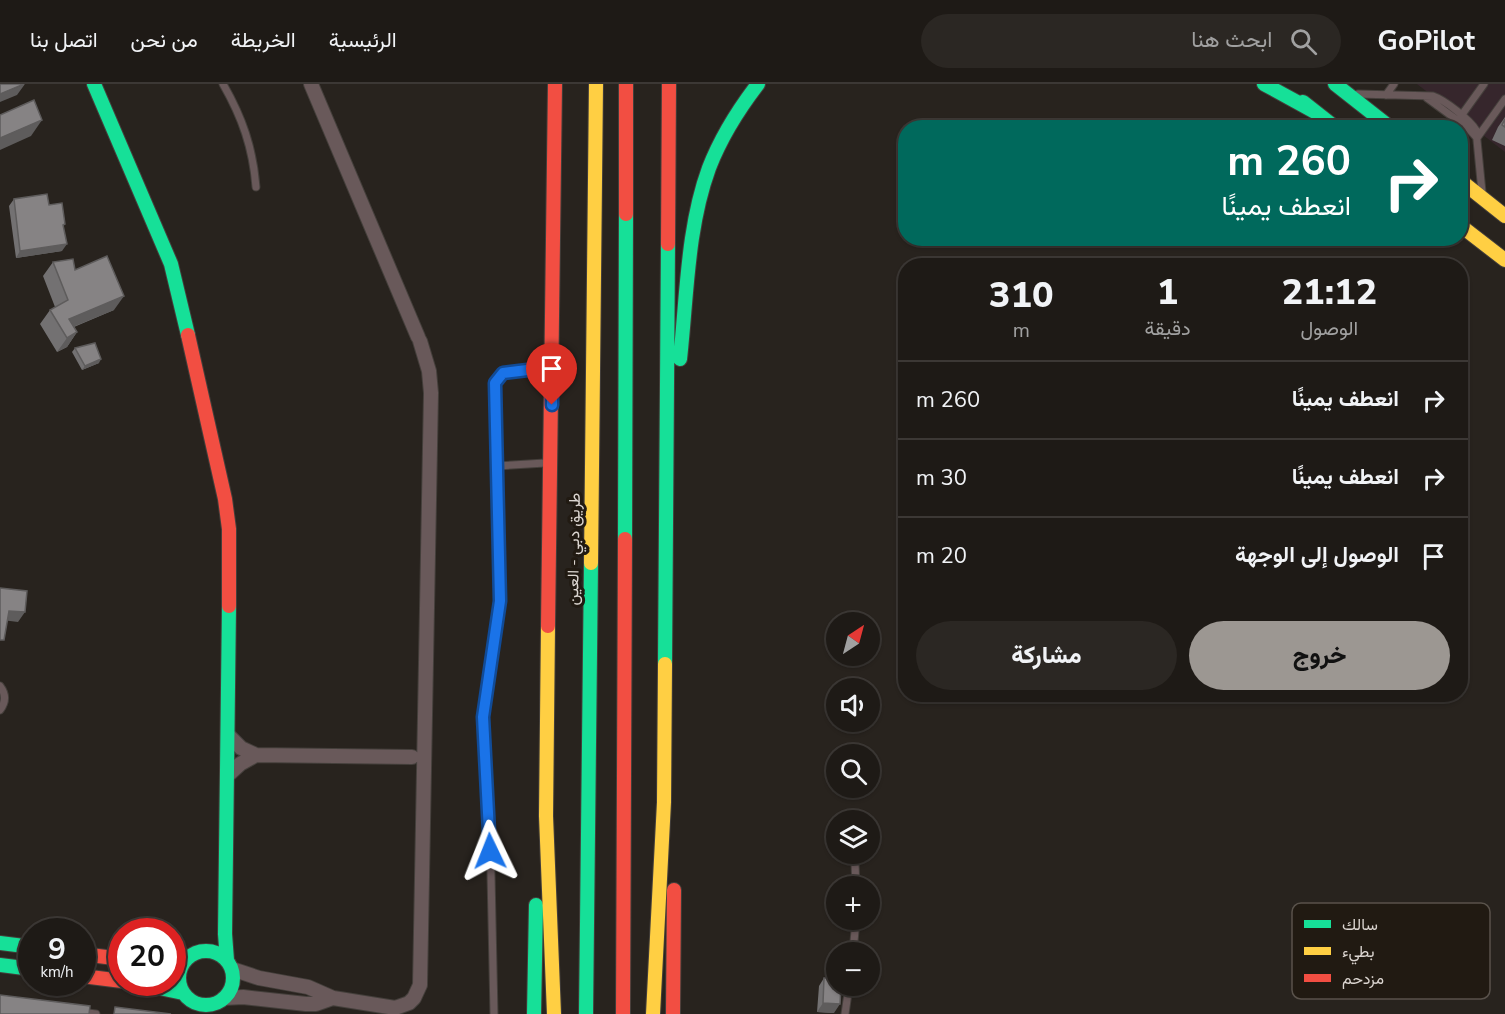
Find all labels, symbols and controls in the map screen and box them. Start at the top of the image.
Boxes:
search box [921,14,1341,68]
text: GoPilot [1377,22,1475,60]
text: ابحث هنا [1191,25,1272,55]
icon: search [1287,25,1320,58]
text: اتصل بنا [30,26,98,54]
text: من نحن [131,26,198,54]
text: الخريطة [231,26,296,54]
text: الرئيسية [329,26,397,54]
text: 260 m [1227,133,1351,190]
icon: right [1372,144,1450,222]
text: انعطف يمينًا [1221,188,1351,225]
text: 1 [1157,268,1178,317]
text: 21:12 [1281,268,1377,317]
text: 310 [989,271,1054,320]
text: دقيقة [1144,315,1191,342]
text: الوصول [1300,315,1358,342]
text: m [1013,317,1030,344]
pin [526,343,577,405]
icon: arrive [535,352,568,385]
text: انعطف يمينًا [1292,384,1399,414]
icon: right [1417,384,1450,417]
text: 260 m [916,385,980,415]
text: انعطف يمينًا [1292,462,1399,492]
icon: right [1417,462,1450,495]
text: 30 m [916,463,967,493]
street label: طريق دبي - العين [562,492,588,606]
text: الوصول إلى الوجهة [1235,540,1399,570]
icon: arrive [1417,540,1450,573]
text: 20 m [916,541,967,571]
north arrow [826,612,880,666]
map controls [826,612,880,996]
button: مشاركة [916,621,1177,690]
button: خروج [1189,621,1450,690]
button: sound [826,678,880,732]
button: search [826,744,880,798]
button: layers [826,810,880,864]
position arrow [458,819,522,883]
button: + [826,876,880,930]
legend [1292,903,1490,999]
text: سالك [1342,914,1378,936]
speed limit sign: 20 [108,918,186,996]
text: 9 [48,929,66,970]
text: بطيء [1342,941,1374,965]
button: − [826,942,880,996]
text: km/h [40,962,74,982]
text: مزدحم [1342,968,1384,990]

